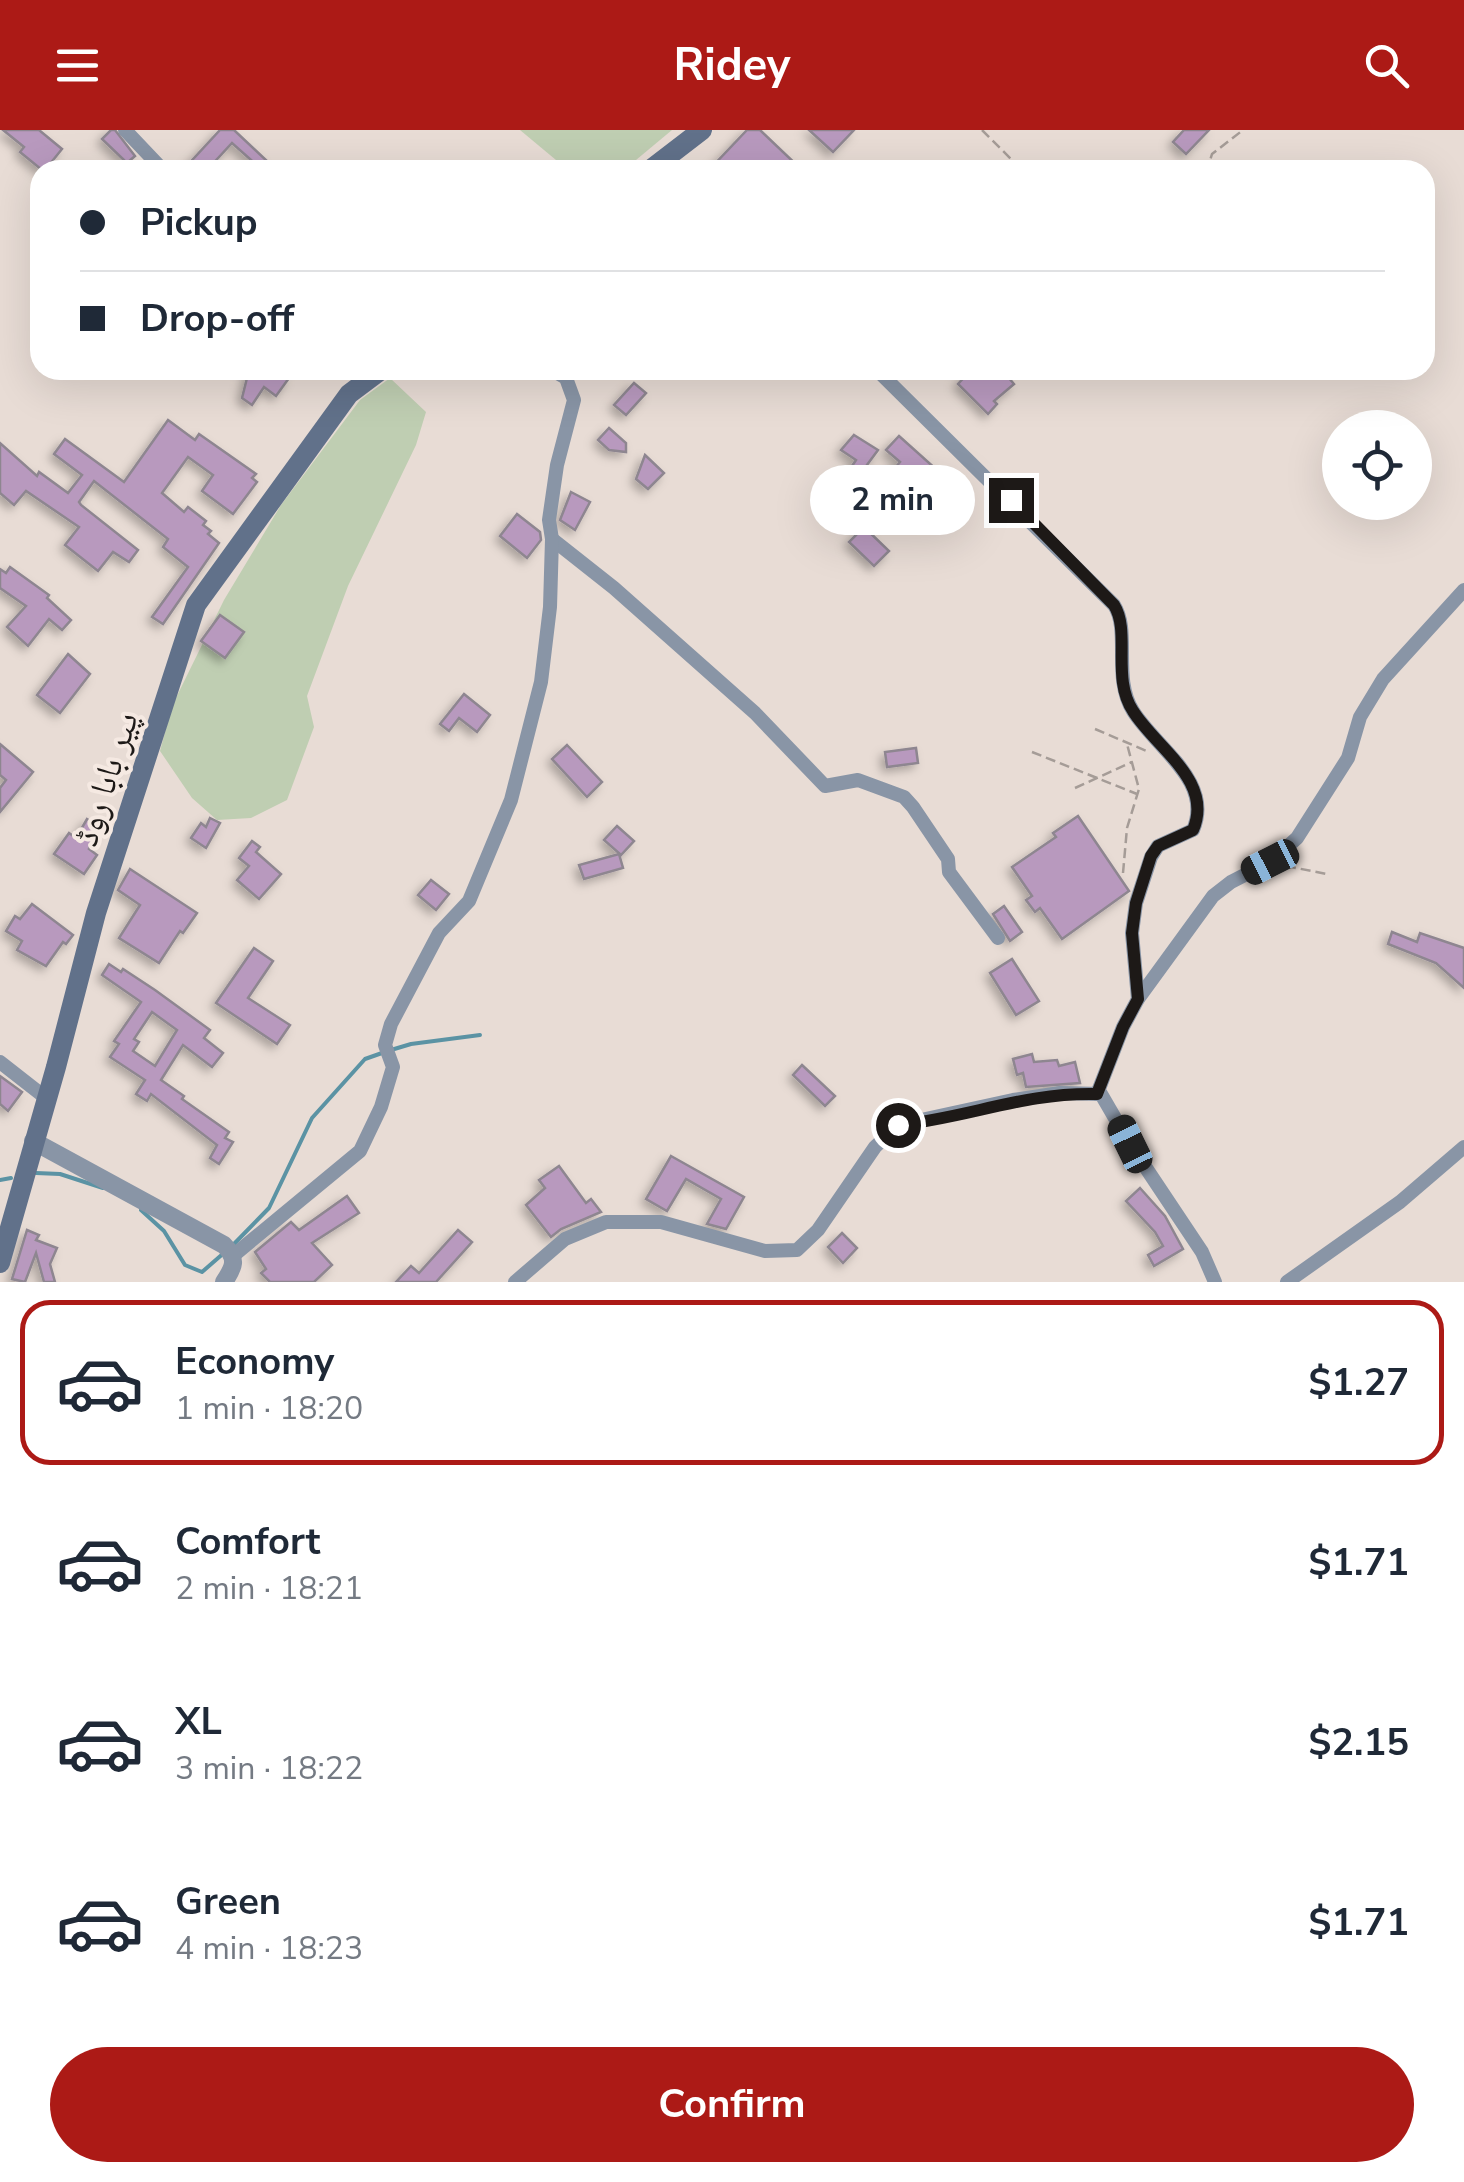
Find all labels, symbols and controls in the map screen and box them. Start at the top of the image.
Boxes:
text: Ridey [673,35,791,96]
icon: menu [50,38,105,93]
icon: search [1359,38,1414,93]
text: Pickup [140,197,258,248]
text: Drop-off [140,293,294,344]
map controls [1322,410,1432,520]
button: locate [1322,410,1432,520]
callout: 2 min [811,465,976,535]
text: 2 min [851,478,934,521]
route end [989,478,1034,523]
street label: پیر بابا روڈ [62,706,150,852]
car [1236,835,1304,889]
route start [876,1103,921,1148]
car [1103,1110,1157,1178]
text: Economy [175,1336,334,1387]
icon: car [55,1338,145,1428]
text: $1.27 [1308,1357,1409,1408]
text: 1 min · 18:20 [175,1387,363,1430]
text: Comfort [175,1516,320,1567]
icon: car [55,1518,145,1608]
text: $1.71 [1308,1537,1409,1588]
text: 2 min · 18:21 [175,1567,363,1610]
text: XL [175,1696,222,1747]
icon: car [55,1698,145,1788]
text: $2.15 [1308,1717,1409,1768]
text: 3 min · 18:22 [175,1747,363,1790]
text: Green [175,1876,281,1927]
icon: car [55,1878,145,1968]
text: $1.71 [1308,1897,1409,1948]
text: 4 min · 18:23 [175,1927,363,1970]
button: Confirm [50,2047,1414,2162]

